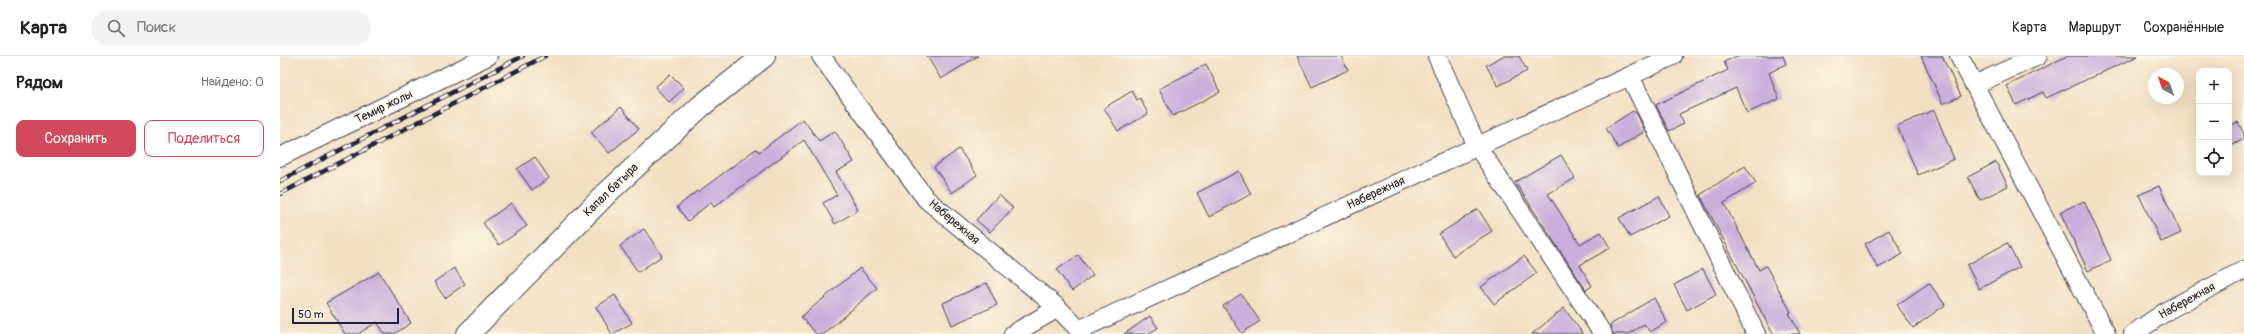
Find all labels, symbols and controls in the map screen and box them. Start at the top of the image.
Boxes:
search box [91,10,371,46]
text: Карта [20,16,67,40]
icon: search [105,17,127,39]
text: Поиск [137,18,176,37]
text: Карта [2012,19,2047,36]
text: Маршрут [2069,19,2121,36]
text: Сохранённые [2143,19,2224,36]
north arrow [2148,68,2184,104]
map controls [2196,68,2232,176]
button: + [2196,68,2232,104]
text: Рядом [16,72,63,93]
text: Найдено: 0 [201,74,264,90]
street label: Темир жолы [353,86,416,127]
button: − [2196,104,2232,140]
button: Сохранить [16,120,136,157]
button: Поделиться [144,120,264,157]
button: locate [2196,140,2232,176]
street label: Капал батыра [580,160,642,220]
street label: Набережная [1345,173,1408,213]
street label: Набережная [925,196,983,248]
street label: Набережная [2156,279,2218,323]
scale bar [292,306,399,325]
text: 50 m [298,308,324,321]

